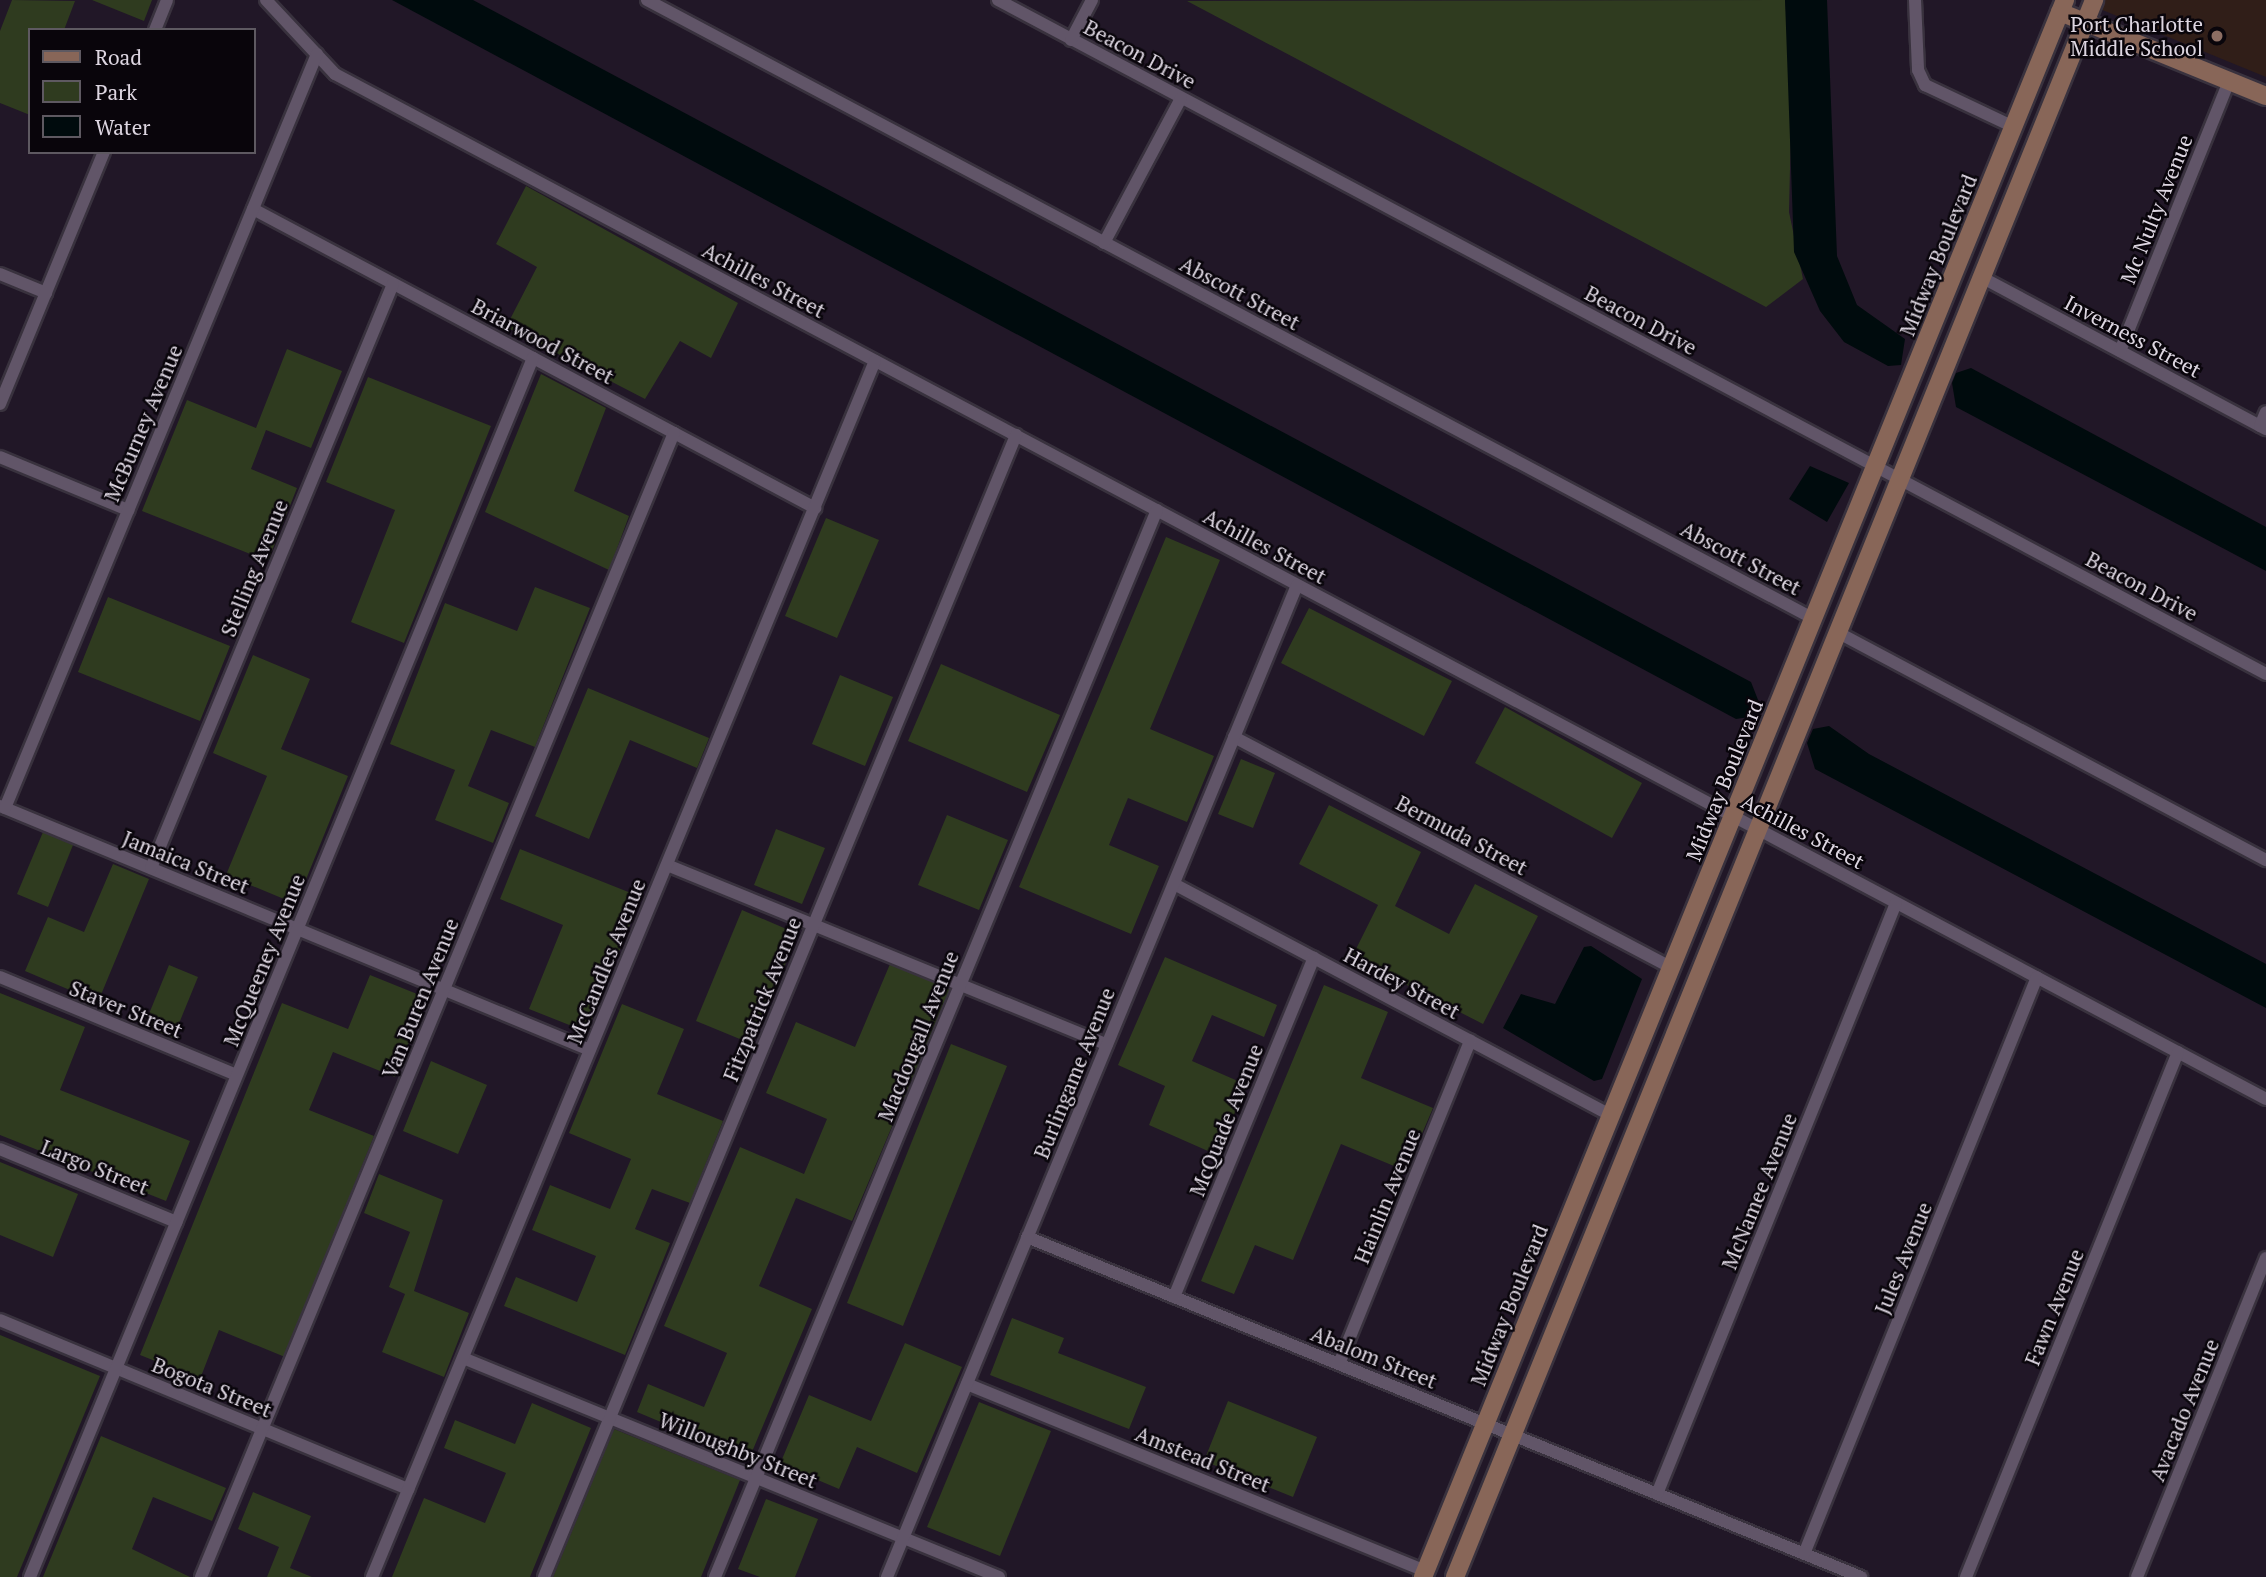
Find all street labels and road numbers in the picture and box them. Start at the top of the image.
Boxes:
street label: Beacon Drive [1080,14,1200,94]
street label: Mc Nulty Avenue [2115,131,2197,287]
street label: Midway Boulevard [1894,171,1982,339]
street label: Achilles Street [698,237,830,323]
street label: Abscott Street [1176,251,1304,335]
street label: Beacon Drive [1581,280,1701,360]
street label: Inverness Street [2060,289,2206,383]
street label: Briarwood Street [468,293,618,389]
street label: McBurney Avenue [99,341,187,505]
street label: Stelling Avenue [215,496,293,640]
street label: Achilles Street [1199,503,1331,589]
street label: Abscott Street [1677,516,1805,600]
street label: Beacon Drive [2082,546,2202,626]
street label: Midway Boulevard [1680,696,1768,864]
street label: Achilles Street [1737,788,1869,874]
street label: Bermuda Street [1392,790,1532,880]
street label: Jamaica Street [119,825,253,899]
street label: McQueeney Avenue [218,870,310,1050]
street label: McCandles Avenue [561,875,651,1047]
street label: Fitzpatrick Avenue [718,913,806,1085]
street label: Van Buren Avenue [376,914,464,1082]
street label: Hardey Street [1340,942,1464,1024]
street label: Macdougall Avenue [872,947,964,1125]
street label: Staver Street [66,975,186,1043]
street label: Burlingame Avenue [1028,984,1120,1162]
street label: McQuade Avenue [1184,1040,1268,1200]
street label: McNamee Avenue [1716,1109,1802,1273]
street label: Hainlin Avenue [1348,1125,1426,1267]
street label: Largo Street [37,1134,153,1200]
street label: Jules Avenue [1869,1198,1937,1318]
street label: Midway Boulevard [1465,1221,1553,1389]
street label: Fawn Avenue [2019,1245,2089,1369]
street label: Abalom Street [1307,1320,1441,1394]
street label: Avacado Avenue [2144,1335,2224,1485]
street label: Bogota Street [149,1352,275,1422]
street label: Willoughby Street [655,1407,821,1493]
street label: Amstead Street [1132,1420,1274,1498]

